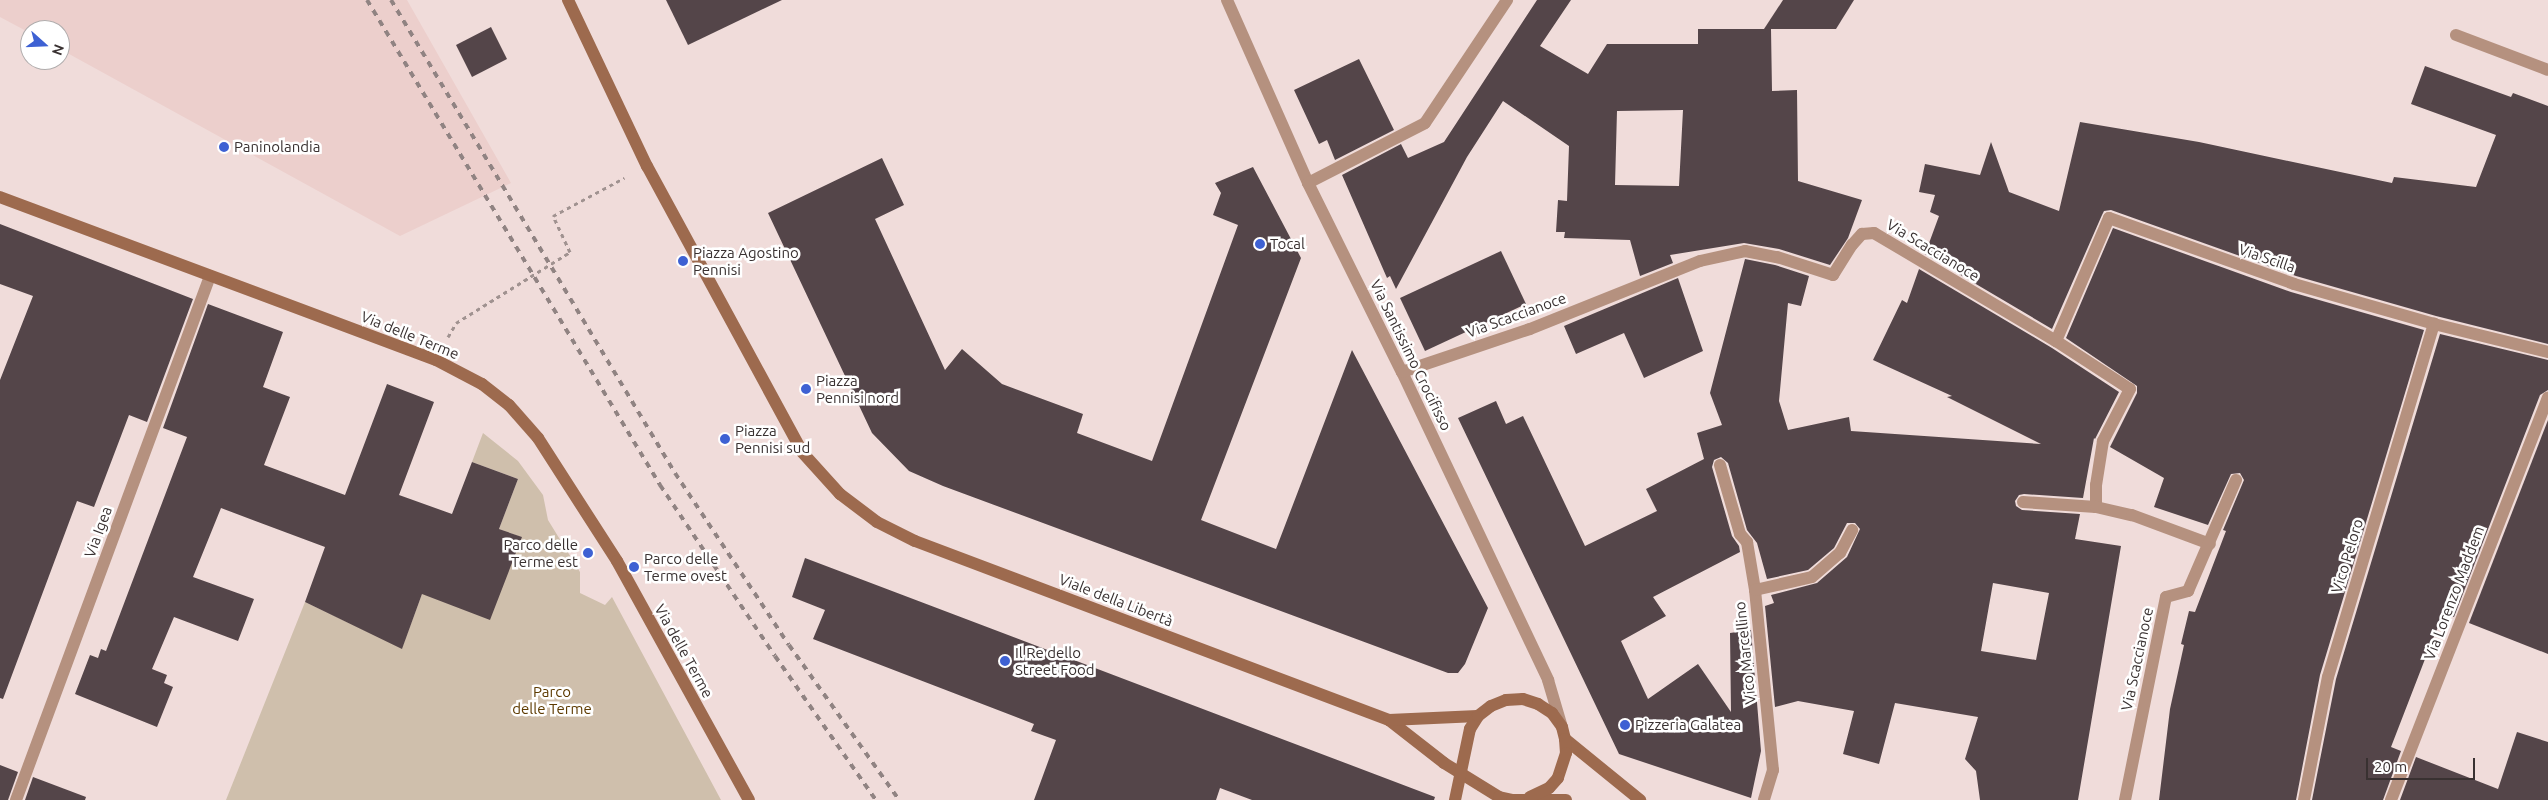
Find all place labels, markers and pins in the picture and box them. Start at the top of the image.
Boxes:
place label: Paninolandia [234,138,320,156]
marker: Paninolandia [218,141,230,153]
place label: Tocal [1270,235,1305,253]
marker: Tocal [1254,238,1266,250]
place label: Piazza Agostino Pennisi [693,243,799,278]
marker: Piazza Agostino Pennisi [677,255,689,267]
place label: Piazza Pennisi nord [816,371,899,406]
marker: Piazza Pennisi nord [800,383,812,395]
place label: Piazza Pennisi sud [735,421,810,456]
marker: Piazza Pennisi sud [719,433,731,445]
place label: Parco delle Terme est [503,535,578,570]
marker: Parco delle Terme est [582,547,594,559]
place label: Parco delle Terme ovest [644,549,727,584]
marker: Parco delle Terme ovest [628,561,640,573]
place label: Il Re dello Street Food [1015,643,1095,678]
marker: Il Re dello Street Food [999,655,1011,667]
place label: Pizzeria Galatea [1635,716,1741,734]
marker: Pizzeria Galatea [1619,719,1631,731]

